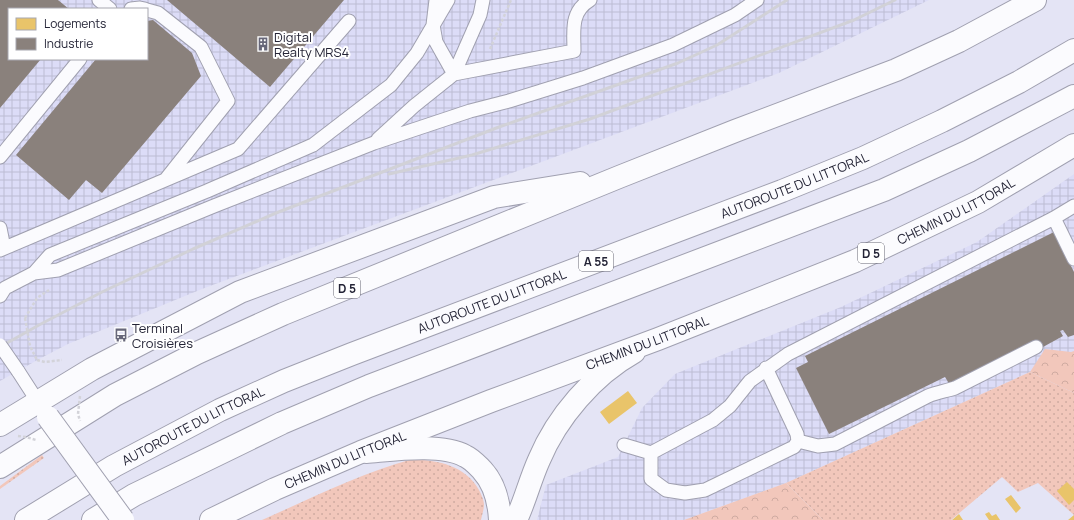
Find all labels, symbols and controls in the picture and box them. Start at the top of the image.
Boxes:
legend [8,8,148,60]
text: Logements [44,15,106,32]
place label: Digital Realty MRS4 [274,28,350,61]
text: Industrie [44,35,93,52]
building icon: Digital Realty MRS4 [255,36,271,52]
street label: AUTOROUTE DU LITTORAL [718,148,872,223]
street label: CHEMIN DU LITTORAL [894,173,1018,249]
road number: D 5 [858,243,884,263]
road number: A 55 [579,251,613,271]
street label: AUTOROUTE DU LITTORAL [415,265,569,337]
road number: D 5 [334,278,360,298]
street label: CHEMIN DU LITTORAL [583,311,711,374]
place label: Terminal Croisières [132,319,193,352]
bus stop icon: Terminal Croisières [113,327,129,343]
street label: AUTOROUTE DU LITTORAL [118,382,268,469]
street label: CHEMIN DU LITTORAL [281,426,409,493]

